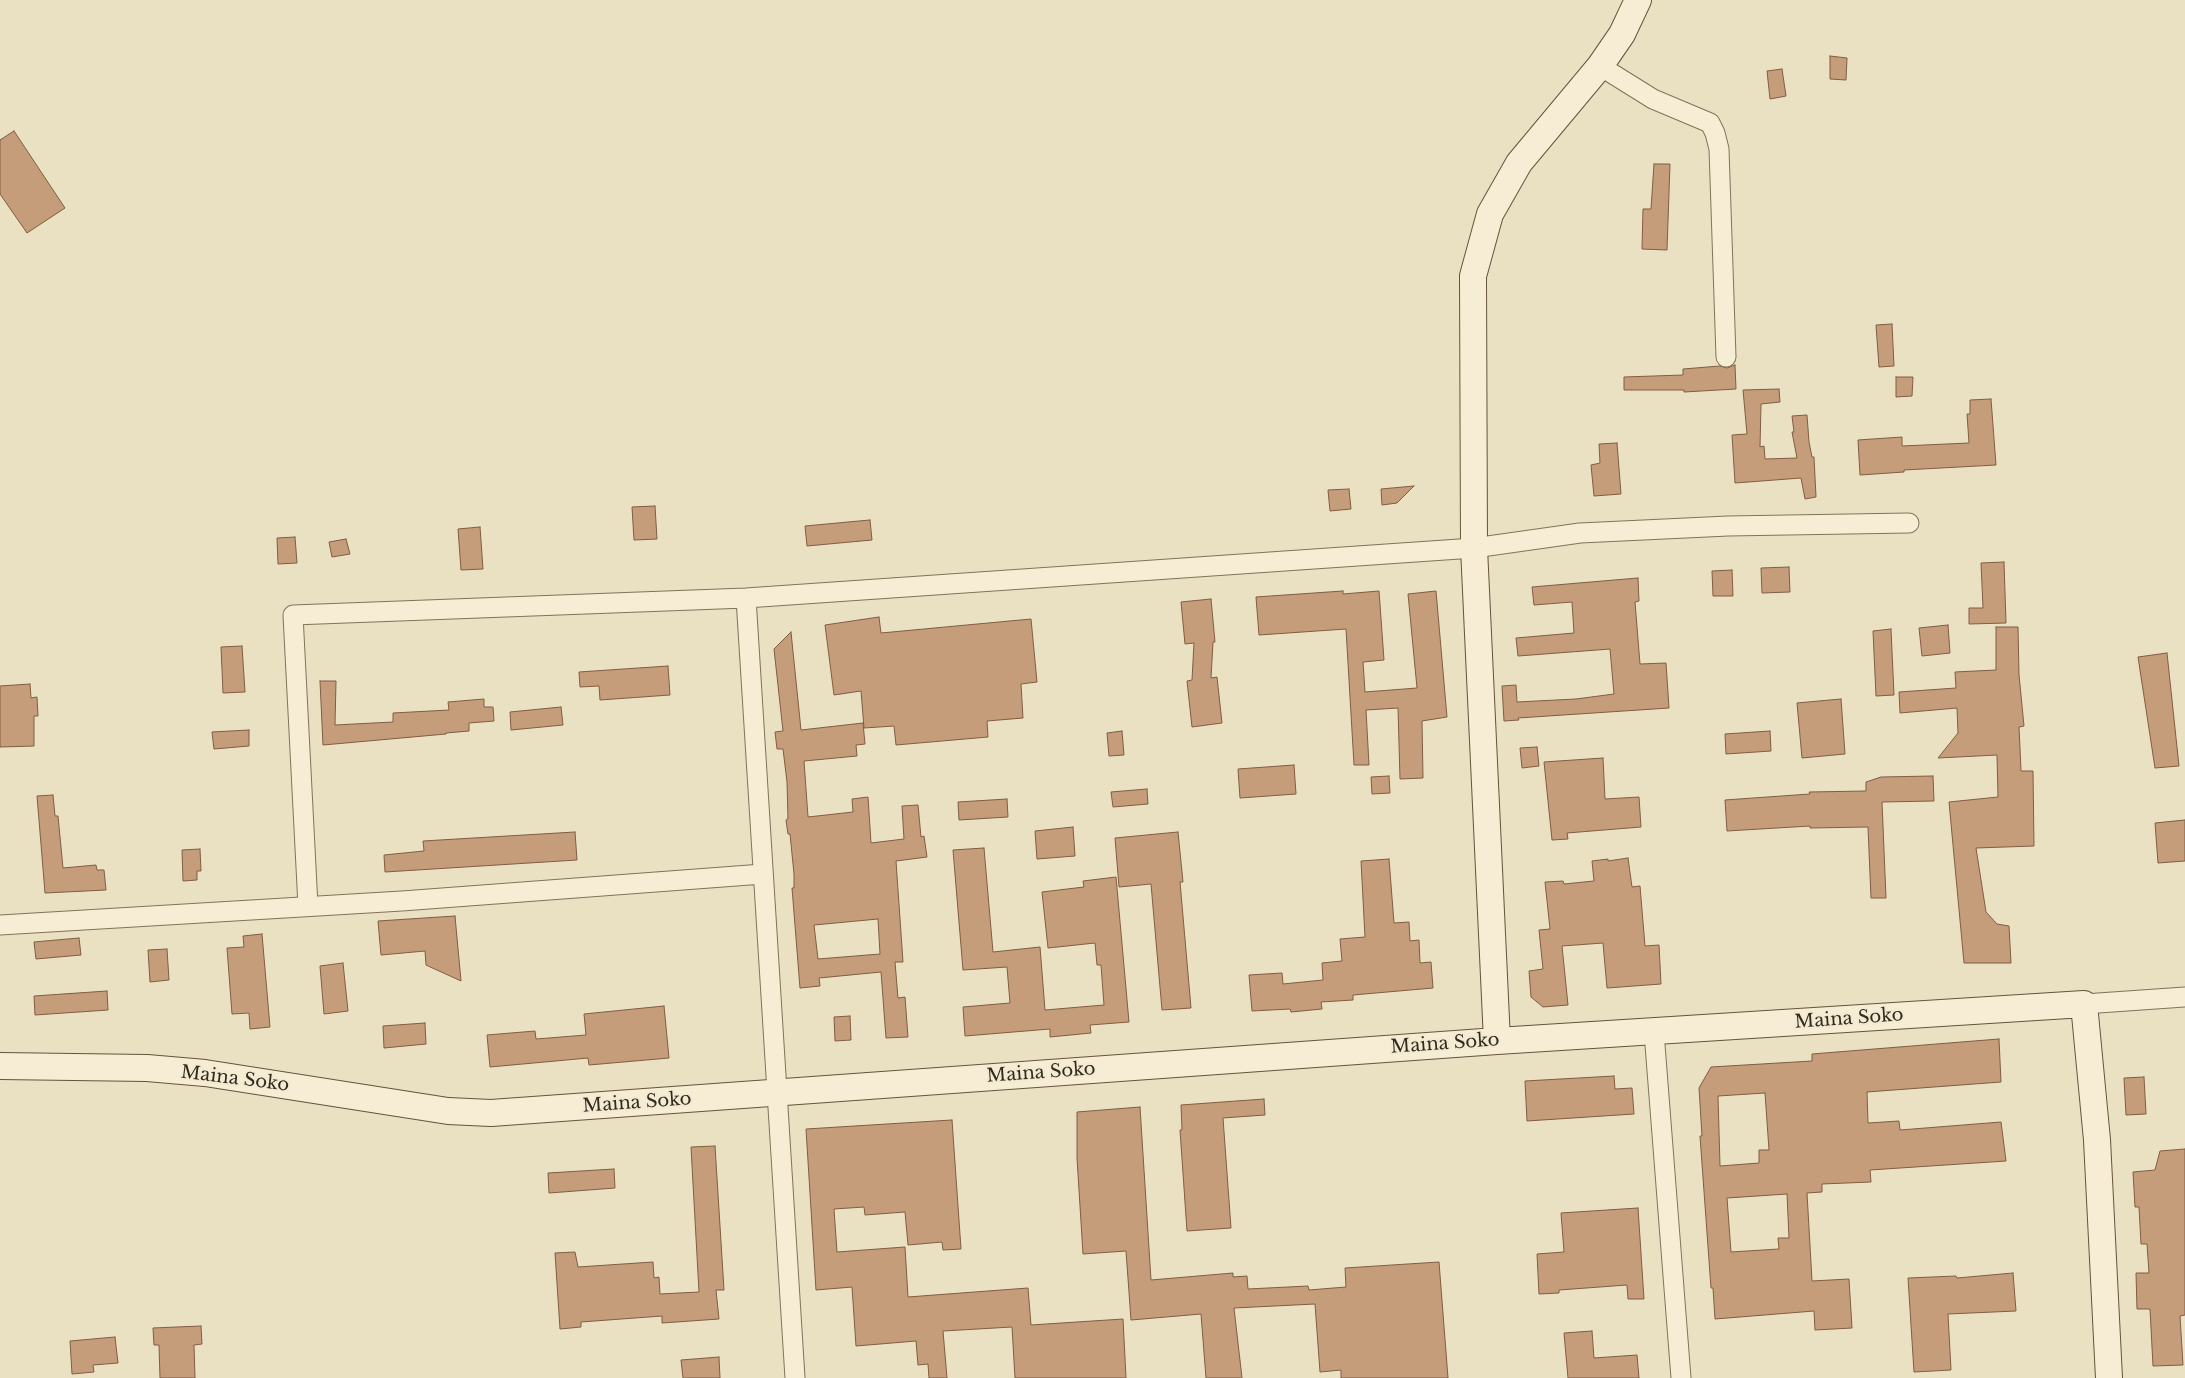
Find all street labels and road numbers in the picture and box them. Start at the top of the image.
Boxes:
street label: Maina Soko [1794,1004,1904,1034]
street label: Maina Soko [1390,1029,1500,1059]
street label: Maina Soko [986,1058,1096,1088]
street label: Maina Soko [180,1062,290,1096]
street label: Maina Soko [582,1088,692,1118]

